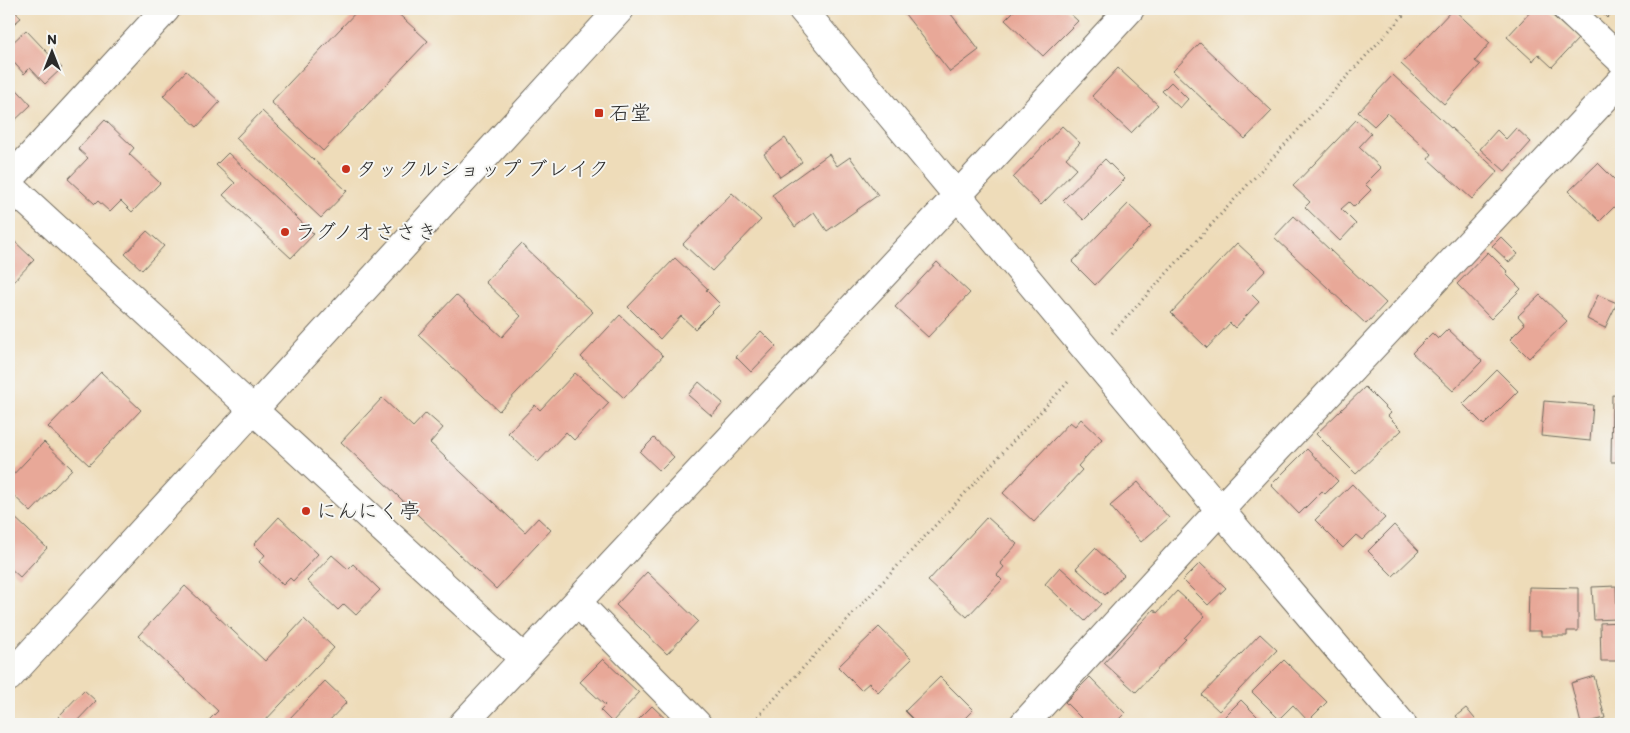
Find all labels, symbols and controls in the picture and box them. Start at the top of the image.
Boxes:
north arrow [28,28,78,78]
text: N [47,31,57,48]
place label: 石堂 [609,100,651,125]
marker: 石堂 [593,107,605,119]
place label: タックルショップ ブレイク [356,156,609,181]
marker: タックルショップ ブレイク [340,163,352,175]
place label: ラグノオささき [295,219,438,244]
marker: ラグノオささき [279,226,291,238]
place label: にんにく亭 [316,498,420,523]
marker: にんにく亭 [300,505,312,517]

